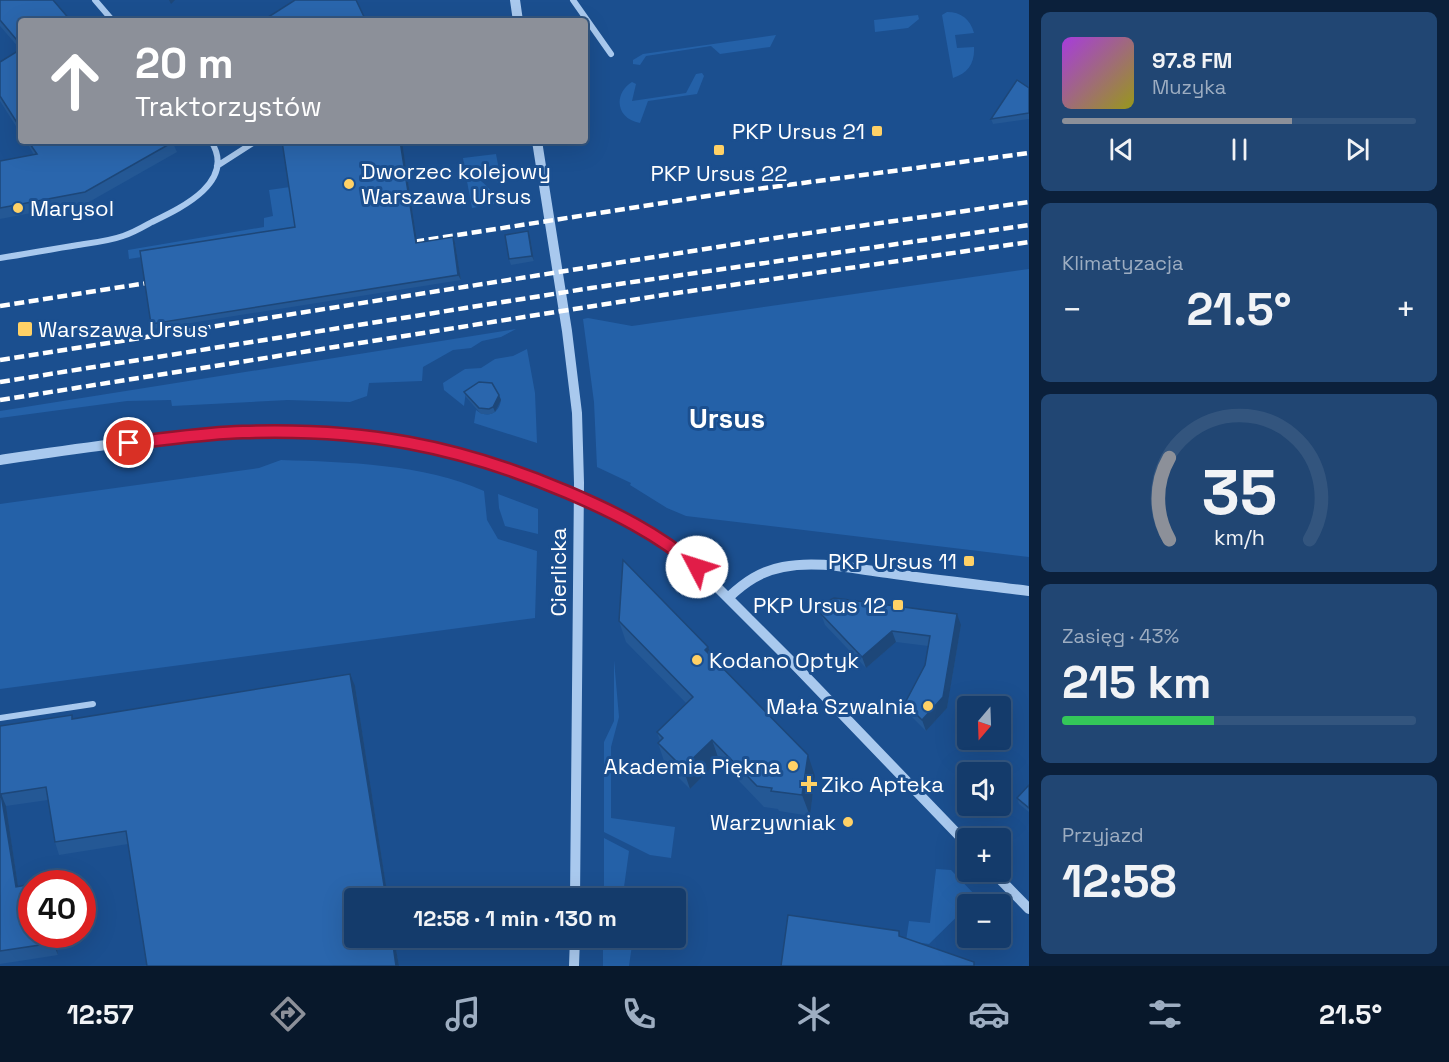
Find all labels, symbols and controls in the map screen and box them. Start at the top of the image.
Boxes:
text: 20 m [135,37,234,90]
icon: ahead [36,42,114,120]
text: 97.8 FM [1152,46,1232,74]
text: Muzyka [1152,74,1226,100]
text: Traktorzystów [135,89,322,124]
place label: PKP Ursus 21 [732,117,865,145]
marker: PKP Ursus 21 [870,124,884,138]
icon: previous [1105,133,1138,166]
icon: pause [1223,133,1256,166]
icon: next [1341,133,1374,166]
marker: PKP Ursus 22 [712,143,726,157]
place label: Dworzec kolejowy Warszawa Ursus [361,157,551,210]
place label: PKP Ursus 22 [650,159,788,187]
marker: Dworzec kolejowy Warszawa Ursus [342,177,356,191]
place label: Marysol [30,194,114,222]
marker: Marysol [11,201,25,215]
text: Klimatyzacja [1062,250,1184,276]
text: 21.5° [1186,281,1292,338]
text: − [1062,289,1082,331]
text: + [1396,289,1416,331]
place label: Warszawa Ursus [38,315,208,343]
marker: Warszawa Ursus [16,320,34,338]
district label: Ursus [689,400,765,436]
pin [103,417,154,468]
icon: arrive [112,426,145,459]
text: 35 [1201,453,1277,532]
text: km/h [1213,524,1265,551]
street label: Cierlicka [544,527,572,617]
position arrow [665,535,729,599]
place label: PKP Ursus 11 [828,547,957,575]
marker: PKP Ursus 11 [962,554,976,568]
place label: PKP Ursus 12 [753,591,886,619]
marker: PKP Ursus 12 [891,598,905,612]
text: Zasięg · 43% [1062,623,1179,649]
place label: Kodano Optyk [709,646,859,674]
marker: Kodano Optyk [690,653,704,667]
text: 215 km [1062,654,1211,711]
place label: Mała Szwalnia [766,692,916,720]
north arrow [957,696,1011,750]
map controls [957,696,1011,948]
marker: Mała Szwalnia [921,699,935,713]
place label: Akademia Piękna [604,752,781,780]
marker: Akademia Piękna [786,759,800,773]
button: sound [957,762,1011,816]
place label: Ziko Apteka [821,770,944,798]
marker: Ziko Apteka [802,777,816,791]
place label: Warzywniak [710,808,836,836]
marker: Warzywniak [841,815,855,829]
text: Przyjazd [1062,822,1144,848]
button: + [957,828,1011,882]
text: 12:58 [1062,853,1176,910]
speed limit sign: 40 [18,870,96,948]
button: − [957,894,1011,948]
text: 12:58 · 1 min · 130 m [413,904,617,932]
icon: directions [267,993,309,1035]
icon: music [442,993,484,1035]
icon: phone [618,993,660,1035]
icon: climate [793,993,835,1035]
icon: car [968,993,1010,1035]
icon: filters [1144,993,1186,1035]
text: 12:57 [67,997,134,1032]
text: 21.5° [1319,997,1382,1032]

